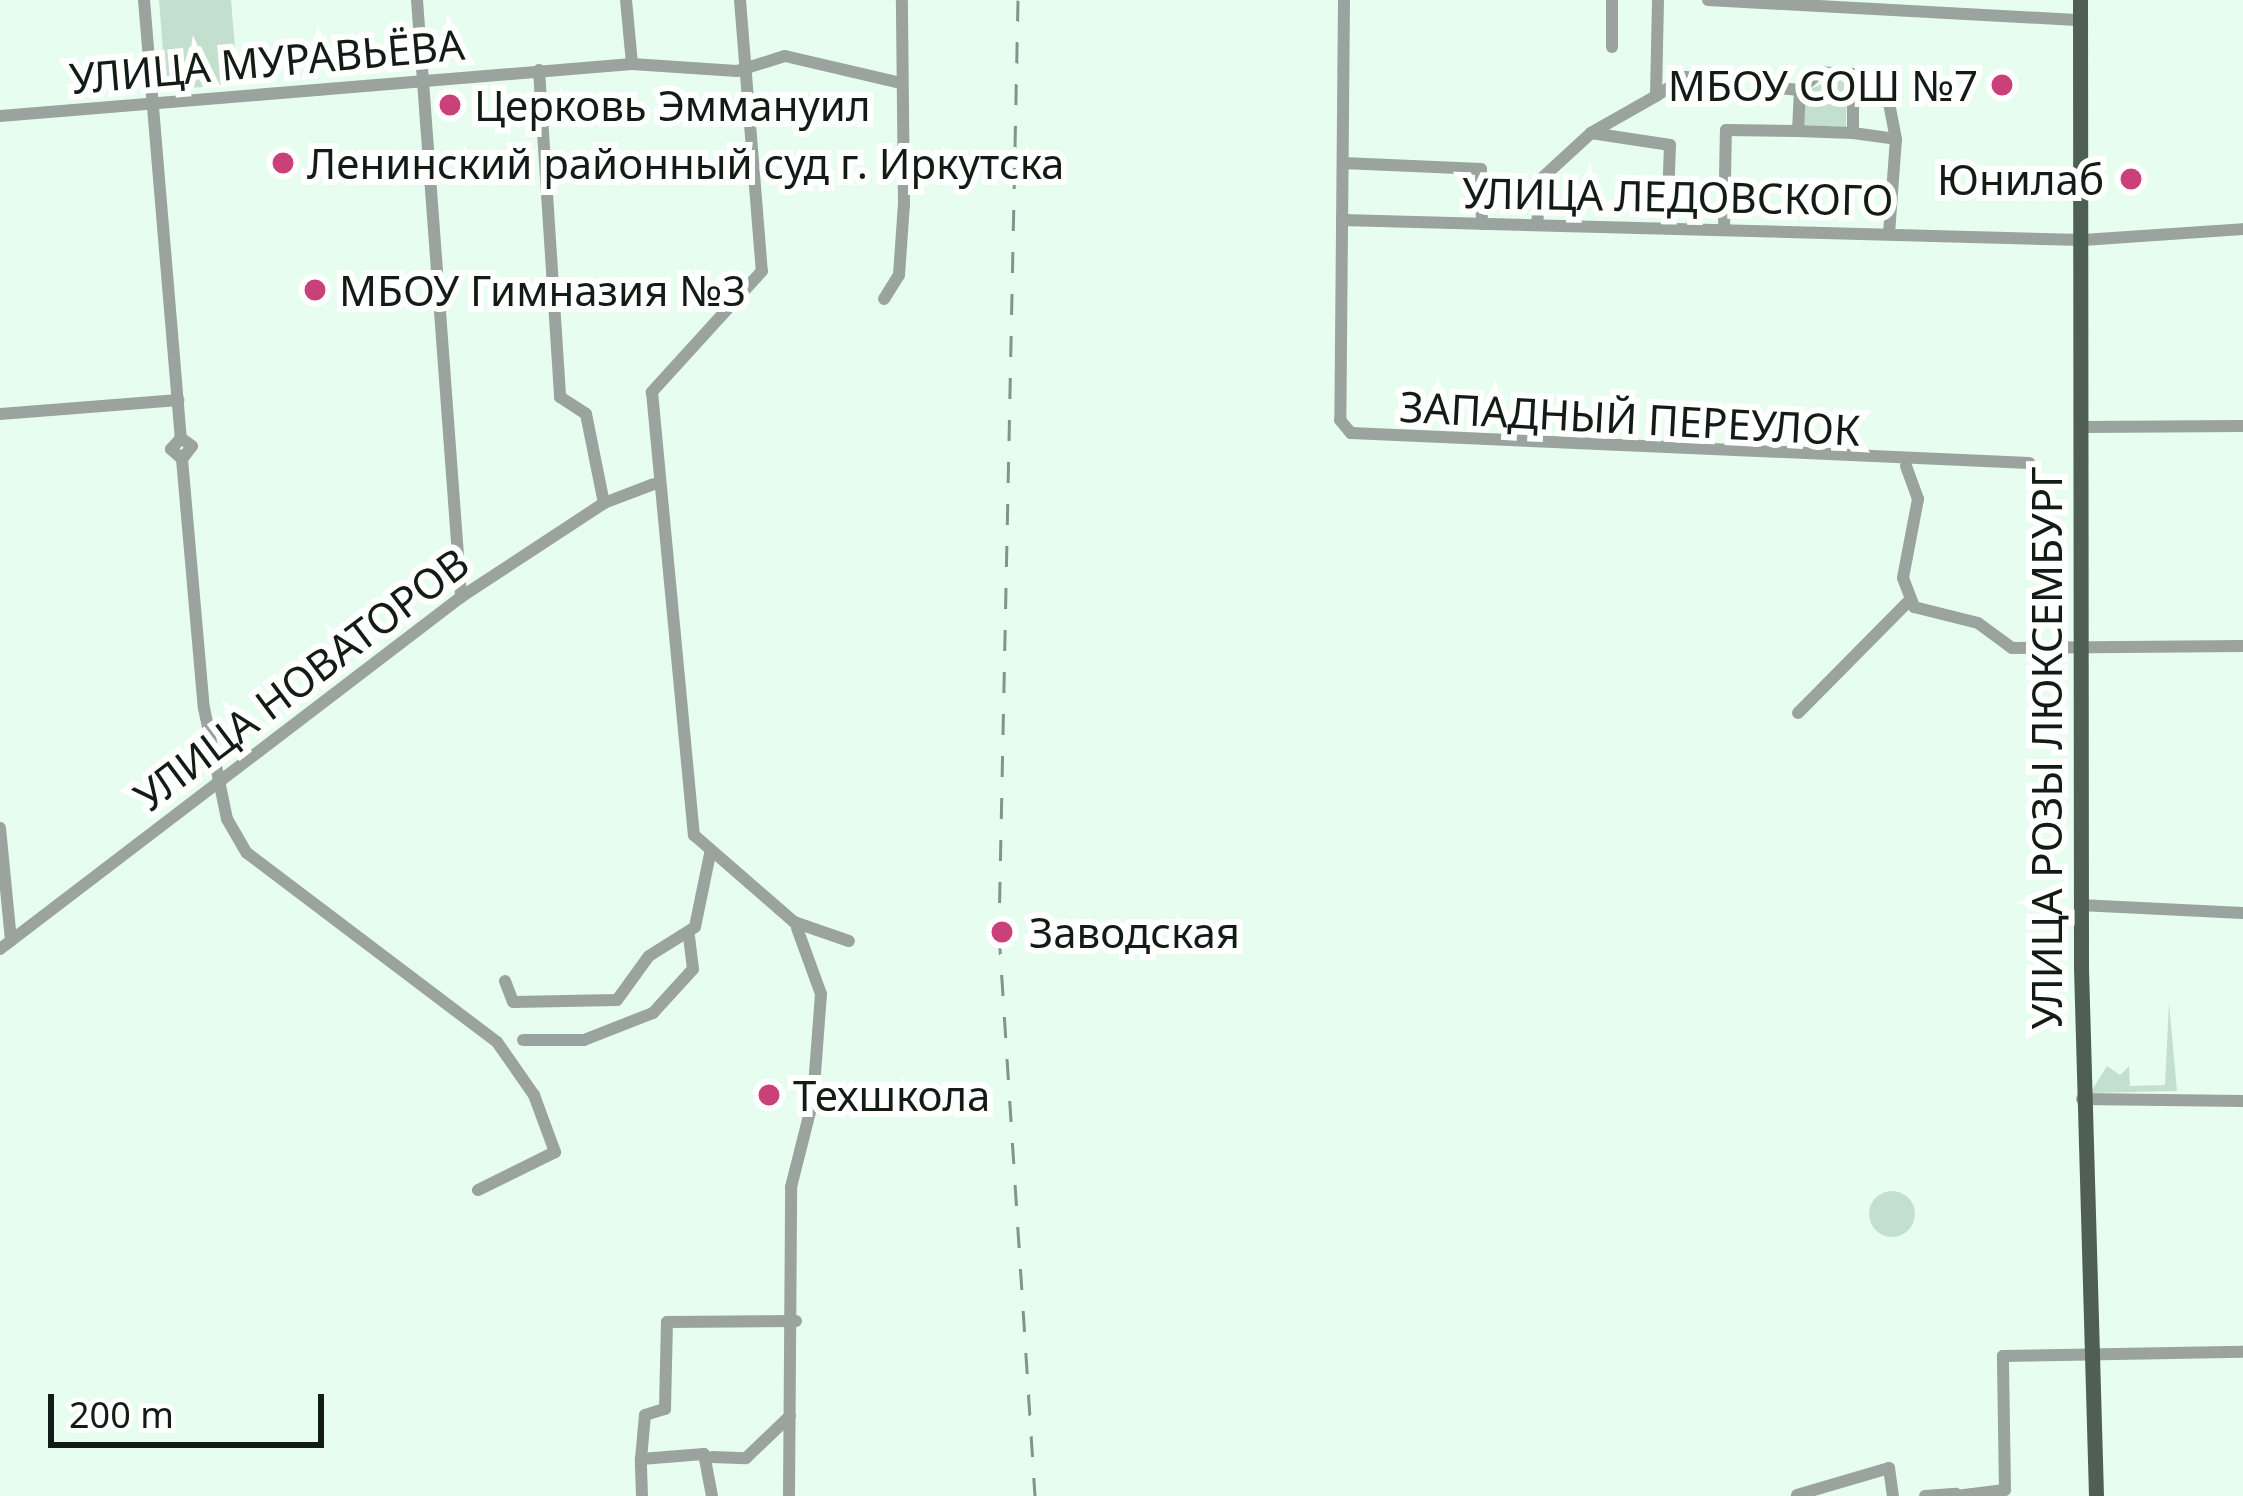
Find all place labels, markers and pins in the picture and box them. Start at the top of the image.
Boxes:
place label: МБОУ СОШ №7 [1668,60,1978,110]
marker: МБОУ СОШ №7 [1989,72,2015,98]
place label: Церковь Эммануил [474,80,871,130]
marker: Церковь Эммануил [437,92,463,118]
place label: Ленинский районный суд г. Иркутска [307,138,1064,188]
marker: Ленинский районный суд г. Иркутска [270,150,296,176]
place label: Юнилаб [1937,154,2104,204]
marker: Юнилаб [2115,163,2147,195]
place label: МБОУ Гимназия №3 [339,265,746,315]
marker: МБОУ Гимназия №3 [302,277,328,303]
place label: Заводская [1029,907,1240,957]
marker: Заводская [986,916,1018,948]
place label: Техшкола [793,1070,990,1120]
marker: Техшкола [756,1082,782,1108]

